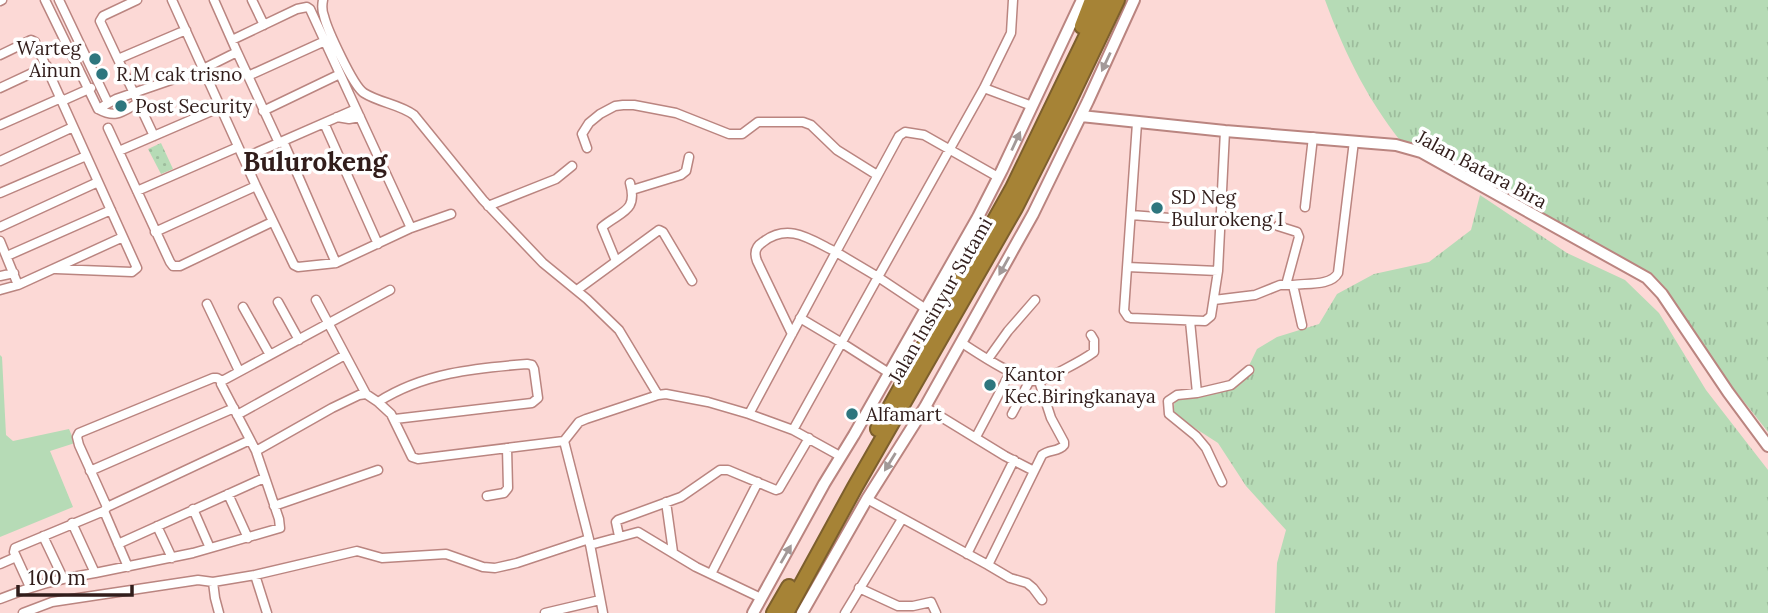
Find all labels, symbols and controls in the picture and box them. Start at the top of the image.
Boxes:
place label: Warteg Ainun [17,36,81,82]
marker: Warteg Ainun [87,51,103,67]
one-way arrow [1100,52,1112,72]
place label: R.M cak trisno [116,62,242,86]
marker: R.M cak trisno [94,66,110,82]
place label: Post Security [135,94,252,118]
marker: Post Security [113,98,129,114]
street label: Jalan Batara Bira [1412,124,1552,214]
one-way arrow [1010,130,1021,151]
district label: Bulurokeng [243,145,388,178]
place label: SD Neg Bulurokeng I [1171,185,1284,231]
marker: SD Neg Bulurokeng I [1149,200,1165,216]
street label: Jalan Insinyur Sutami [882,213,997,388]
one-way arrow [998,256,1010,275]
place label: Kantor Kec.Biringkanaya [1004,362,1156,408]
marker: Kantor Kec.Biringkanaya [982,377,998,393]
place label: Alfamart [865,402,942,426]
marker: Alfamart [844,406,860,422]
one-way arrow [884,453,897,472]
one-way arrow [780,544,793,563]
scale bar [18,554,131,598]
text: 100 m [28,564,86,591]

